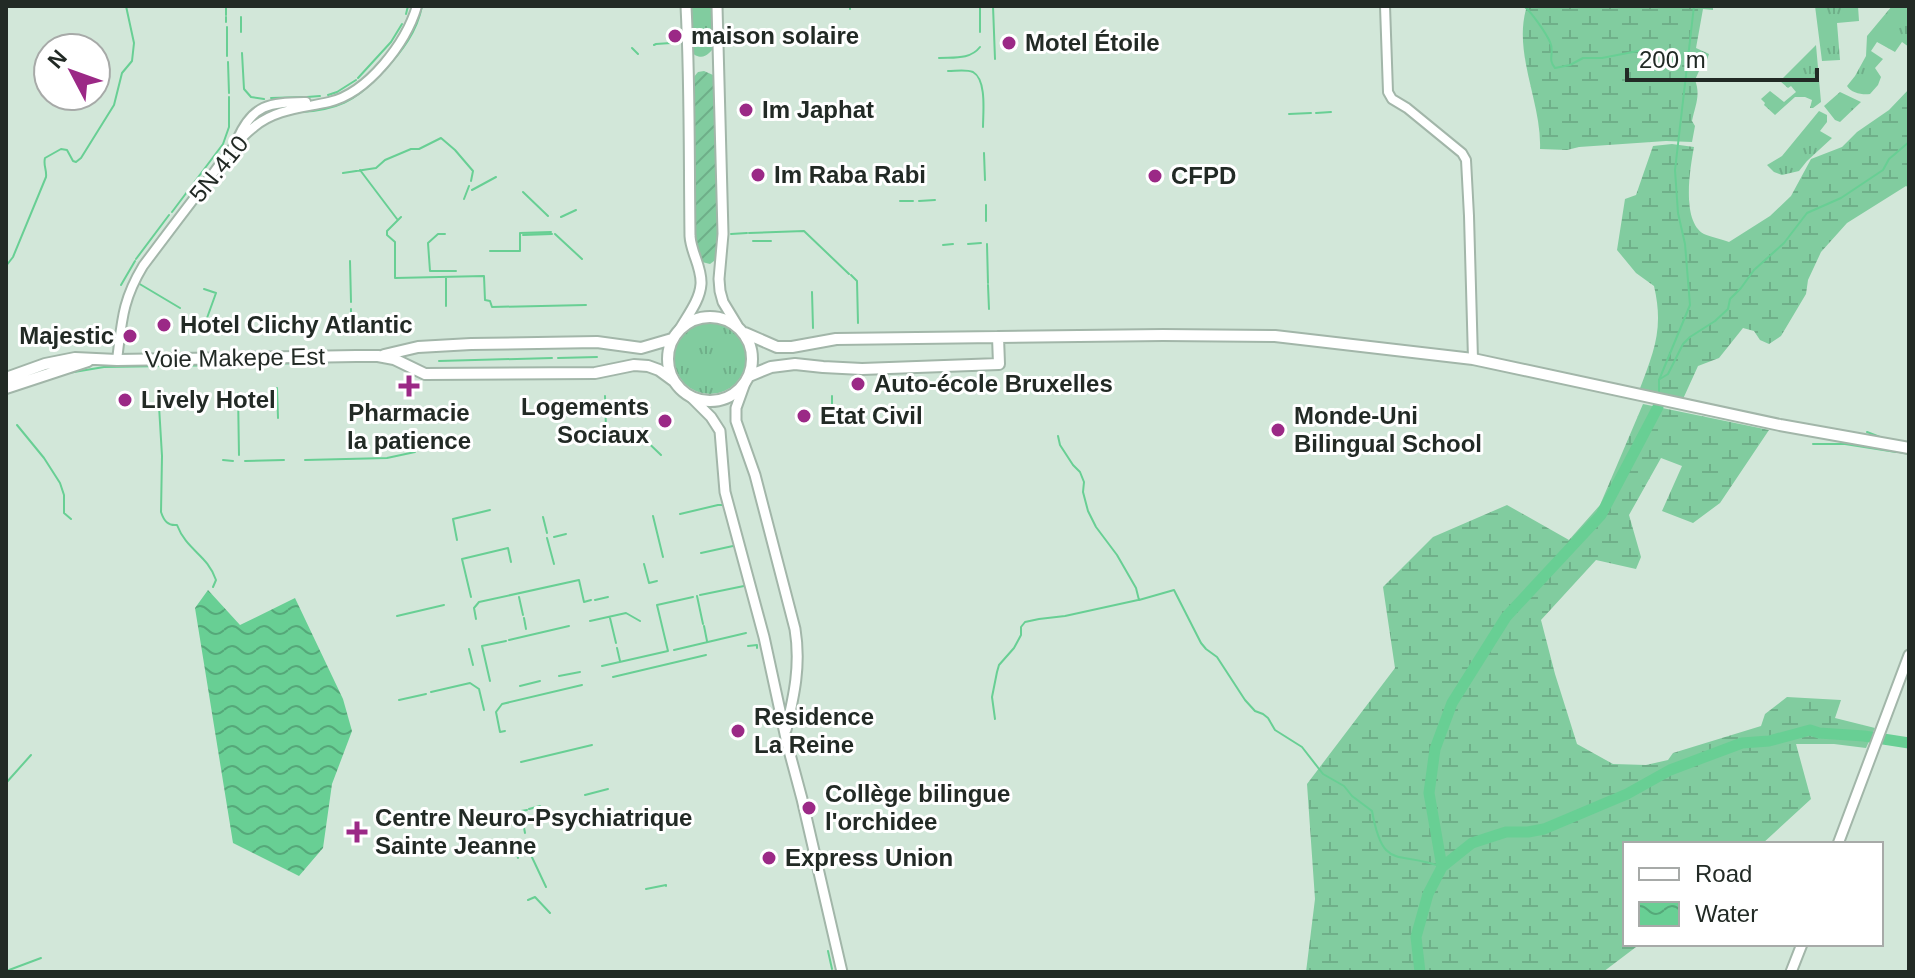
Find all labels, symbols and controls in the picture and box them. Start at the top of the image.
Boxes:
place label: maison solaire [691,22,859,49]
marker: maison solaire [666,27,684,45]
place label: Motel Étoile [1025,29,1160,56]
north arrow [32,32,112,112]
scale bar [1627,32,1817,82]
marker: Motel Étoile [1000,34,1018,52]
text: N [43,45,72,73]
text: 200 m [1639,46,1706,73]
place label: Im Japhat [762,96,874,123]
marker: Im Japhat [737,101,755,119]
street label: 5N.410 [184,130,253,207]
place label: Im Raba Rabi [774,161,926,188]
place label: CFPD [1171,162,1236,189]
marker: Im Raba Rabi [749,166,767,184]
marker: CFPD [1146,167,1164,185]
place label: Hotel Clichy Atlantic [180,311,412,338]
marker: Hotel Clichy Atlantic [155,316,173,334]
place label: Majestic [19,322,114,349]
marker: Majestic [121,327,139,345]
street label: Voie Makepe Est [145,342,326,373]
place label: Auto-école Bruxelles [874,370,1113,397]
marker: Auto-école Bruxelles [849,375,867,393]
marker: Pharmacie la patience [400,377,418,395]
place label: Lively Hotel [141,386,276,413]
marker: Lively Hotel [116,391,134,409]
place label: Logements Sociaux [521,393,650,448]
place label: Pharmacie la patience [347,399,471,454]
place label: Etat Civil [820,402,923,429]
place label: Monde-Uni Bilingual School [1294,402,1482,457]
marker: Etat Civil [795,407,813,425]
marker: Logements Sociaux [656,412,674,430]
marker: Monde-Uni Bilingual School [1269,421,1287,439]
place label: Residence La Reine [754,703,874,758]
marker: Residence La Reine [729,722,747,740]
place label: Collège bilingue l'orchidee [825,780,1010,835]
marker: Collège bilingue l'orchidee [800,799,818,817]
place label: Centre Neuro-Psychiatrique Sainte Jeanne [375,804,692,859]
marker: Centre Neuro-Psychiatrique Sainte Jeanne [346,821,368,843]
legend [1623,842,1883,946]
place label: Express Union [785,844,953,871]
marker: Express Union [760,849,778,867]
text: Road [1695,860,1752,887]
text: Water [1695,900,1758,927]

